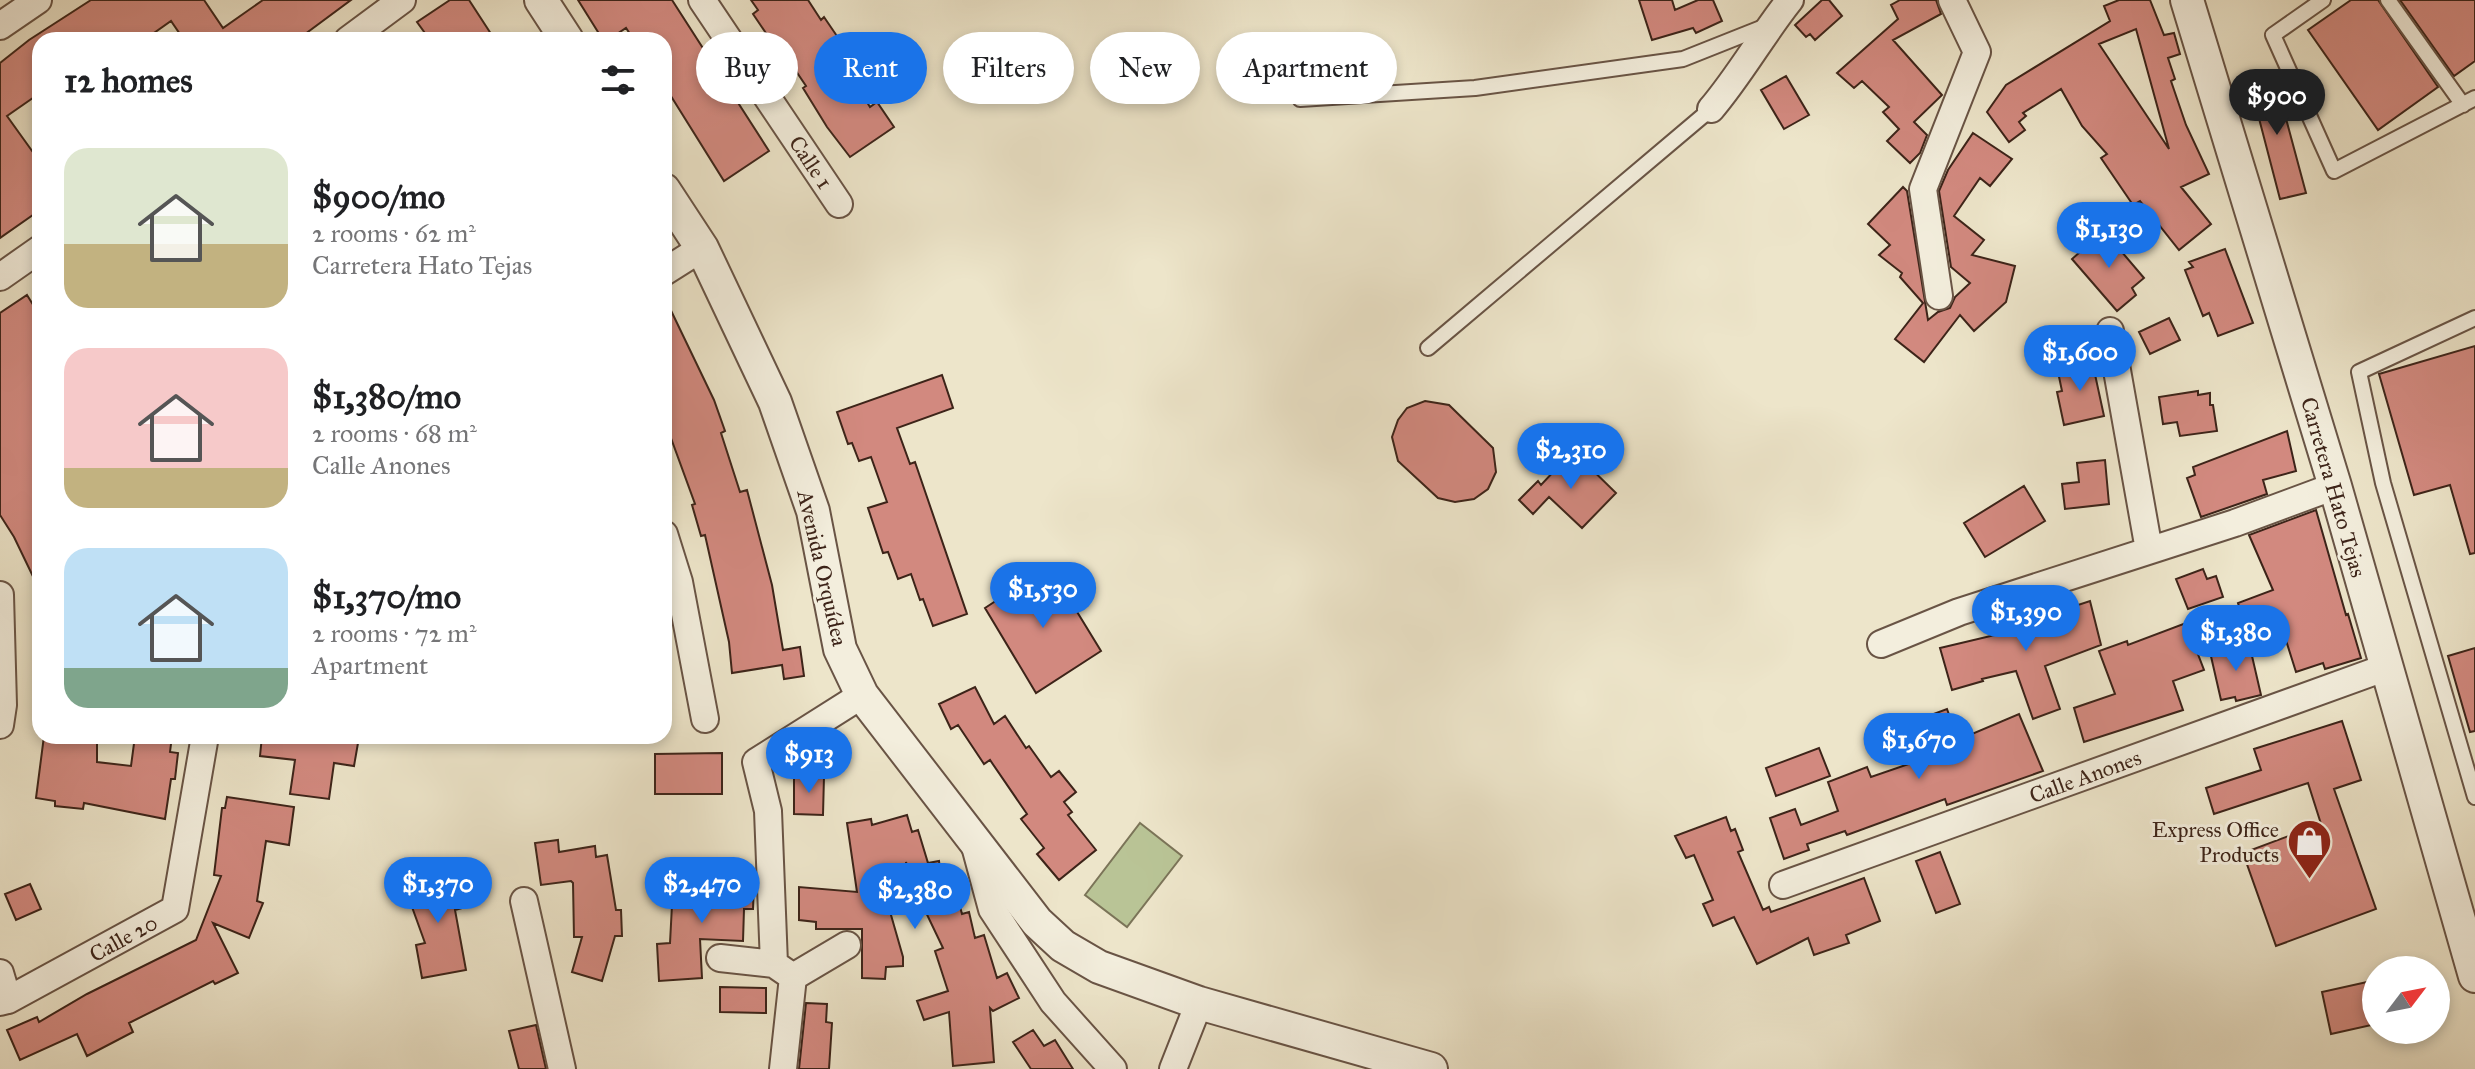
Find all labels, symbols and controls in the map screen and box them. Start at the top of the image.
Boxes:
chip: Buy [696,32,798,104]
chip: Rent [814,32,927,104]
chip: Filters [943,32,1074,104]
chip: New [1090,32,1200,104]
chip: Apartment [1216,32,1397,104]
icon: filters [596,58,640,102]
text: 12 homes [64,60,193,101]
pin: $900 [2230,69,2324,137]
text: $900 [2247,79,2307,111]
street label: Calle 1 [783,130,838,194]
text: $900/mo [312,176,445,217]
icon: home [128,180,224,276]
pin: $1,130 [2044,202,2174,270]
text: $1,130 [2075,212,2143,244]
text: 2 rooms · 62 m² [312,217,476,249]
text: Carretera Hato Tejas [312,249,532,281]
pin: $1,600 [2015,325,2145,393]
text: $1,600 [2042,335,2118,367]
text: $1,380/mo [312,376,461,417]
icon: home [128,380,224,476]
street label: Carretera Hato Tejas [2295,394,2372,580]
text: 2 rooms · 68 m² [312,417,477,449]
pin: $2,310 [1506,423,1636,491]
text: $2,310 [1535,433,1607,465]
text: Calle Anones [312,449,450,481]
street label: Avenida Orquídea [791,487,854,649]
pin: $1,530 [978,562,1108,630]
text: $1,530 [1008,572,1078,604]
text: $1,370/mo [312,576,461,617]
icon: home [128,580,224,676]
pin: $1,390 [1961,585,2091,653]
text: $1,390 [1990,595,2062,627]
pin: $1,380 [2171,605,2301,673]
text: $1,380 [2200,615,2272,647]
text: 2 rooms · 72 m² [312,617,476,649]
text: Apartment [312,649,428,681]
pin: $1,670 [1854,713,1984,781]
text: $1,670 [1882,723,1956,755]
pin: $913 [762,727,856,795]
text: $913 [784,737,834,769]
street label: Calle Anones [2026,744,2145,809]
place label: Express Office Products [2152,816,2279,868]
shop icon: Express Office Products [2286,818,2334,881]
pin: $1,370 [373,857,503,925]
pin: $2,470 [637,857,767,925]
pin: $2,380 [850,863,980,931]
text: $1,370 [402,867,474,899]
text: $2,470 [663,867,741,899]
text: $2,380 [877,873,953,905]
street label: Calle 20 [84,909,162,968]
north arrow [2362,956,2450,1044]
map controls [2362,956,2450,1044]

